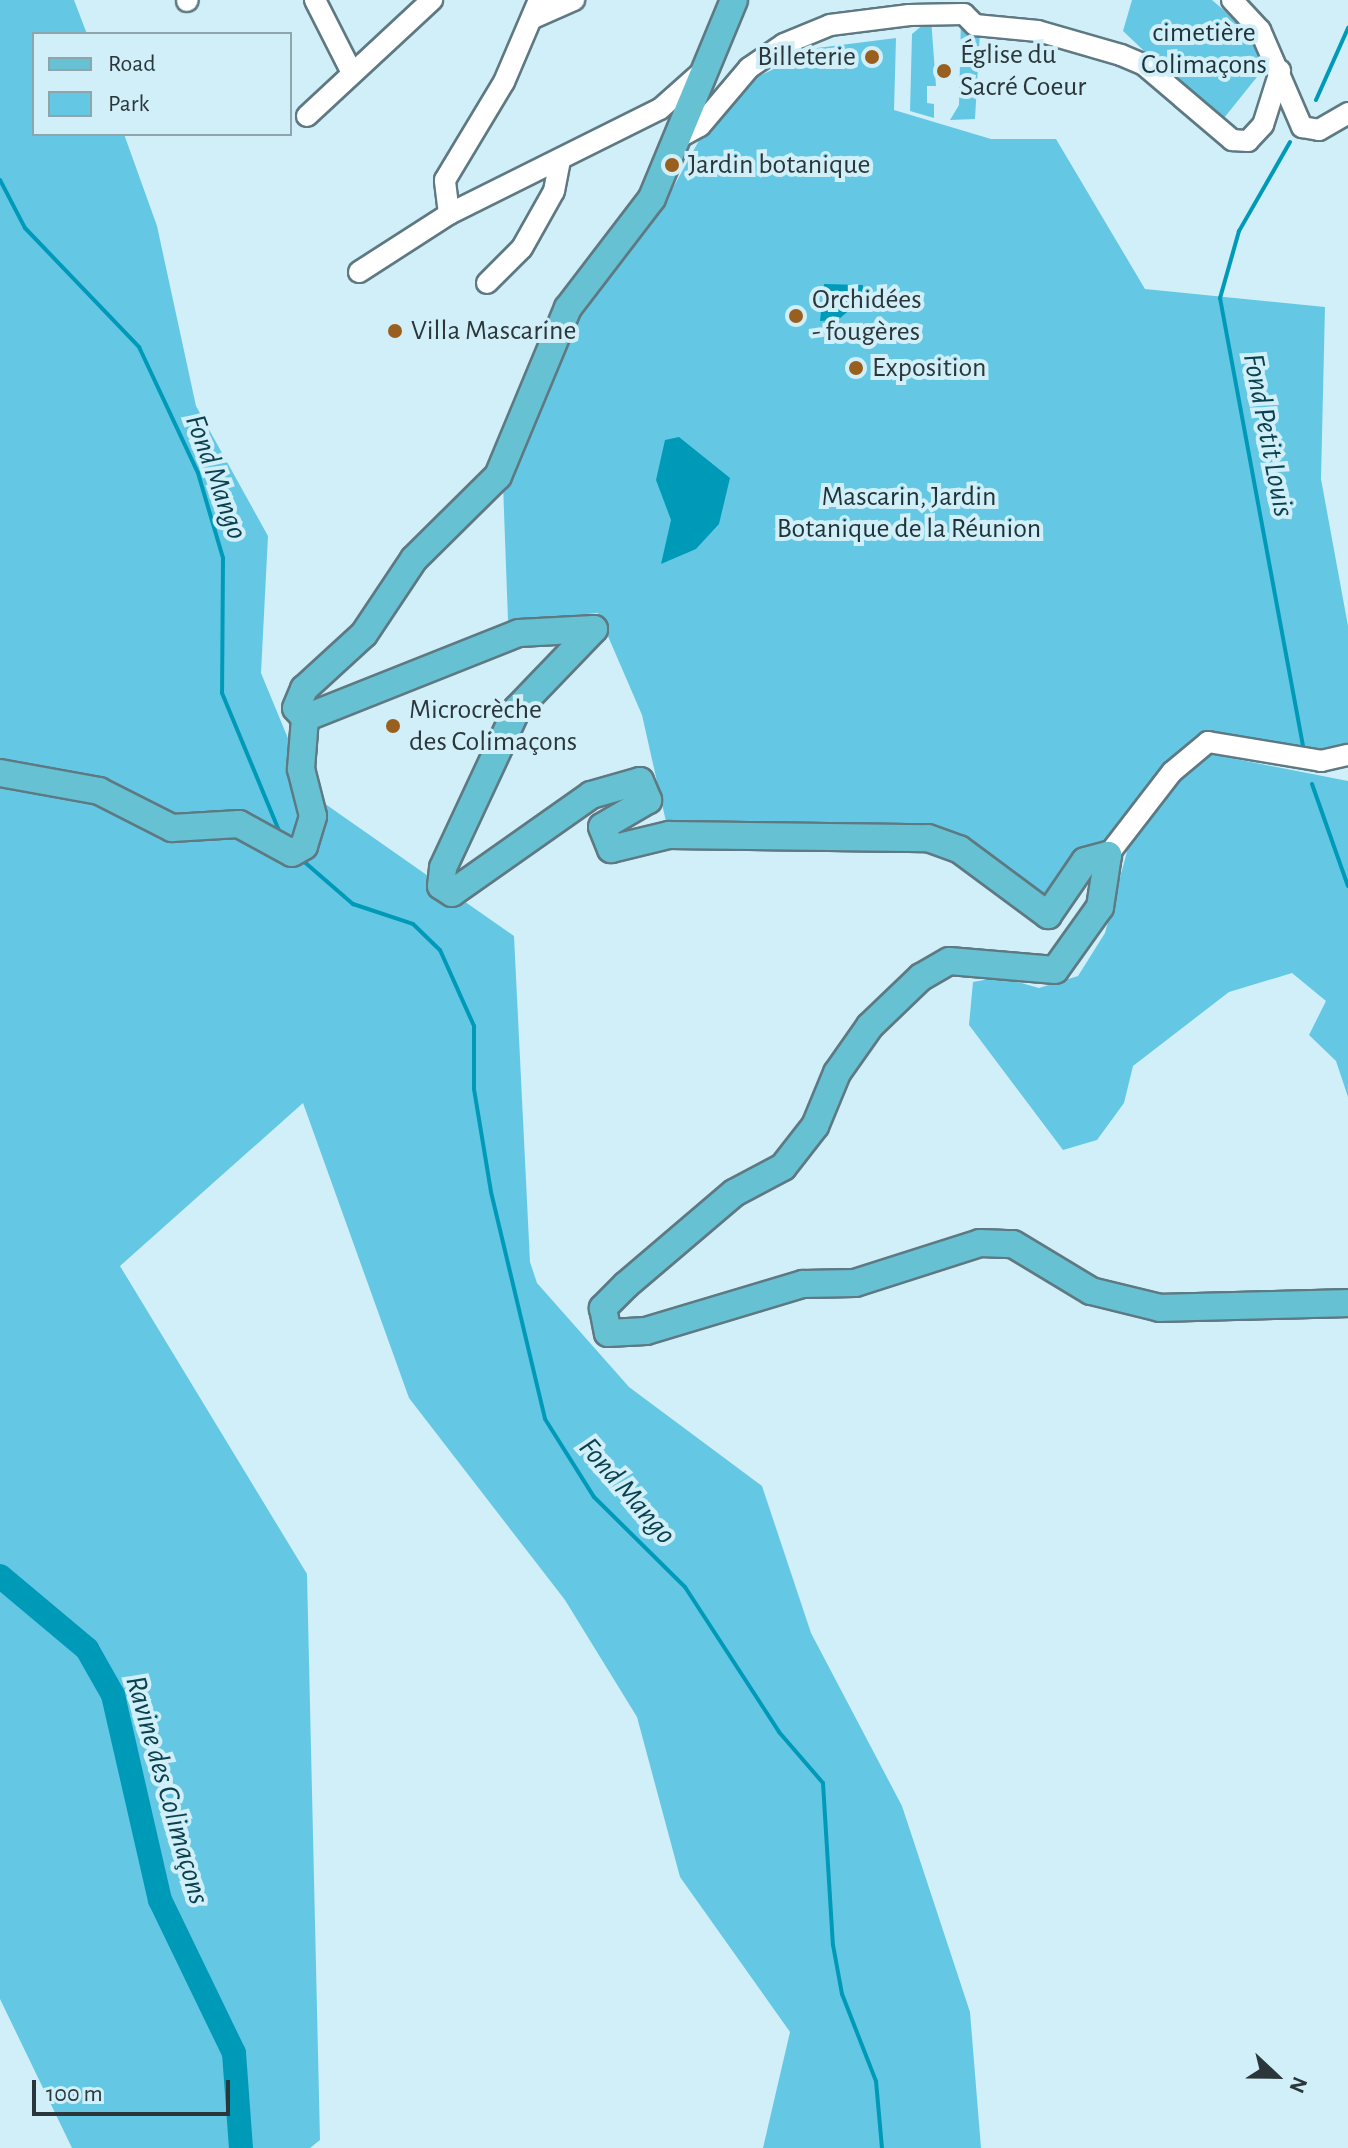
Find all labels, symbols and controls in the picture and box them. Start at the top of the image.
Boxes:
park label: cimetière Colimaçons [1141,16,1267,82]
legend [32,32,292,136]
place label: Église du Sacré Coeur [960,38,1086,104]
place label: Billeterie [757,40,856,74]
marker: Billeterie [863,48,881,66]
text: Road [108,52,156,76]
marker: Église du Sacré Coeur [935,62,953,80]
text: Park [108,92,149,116]
place label: Jardin botanique [688,148,871,182]
marker: Jardin botanique [663,156,681,174]
place label: Orchidées - fougères [812,283,922,349]
marker: Orchidées - fougères [787,307,805,325]
place label: Villa Mascarine [411,314,576,348]
marker: Villa Mascarine [386,322,404,340]
water label: Fond Petit Louis [1235,350,1301,520]
place label: Exposition [872,351,986,385]
marker: Exposition [847,359,865,377]
water label: Fond Mango [177,410,255,544]
park label: Mascarin, Jardin Botanique de la Réunion [777,480,1041,546]
place label: Microcrèche des Colimaçons [409,693,577,759]
marker: Microcrèche des Colimaçons [384,717,402,735]
water label: Fond Mango [571,1430,683,1552]
water label: Ravine des Colimaçons [117,1672,217,1908]
north arrow [1236,2036,1316,2116]
scale bar [36,2064,234,2114]
text: N [1285,2074,1311,2096]
text: 100 m [46,2082,103,2106]

